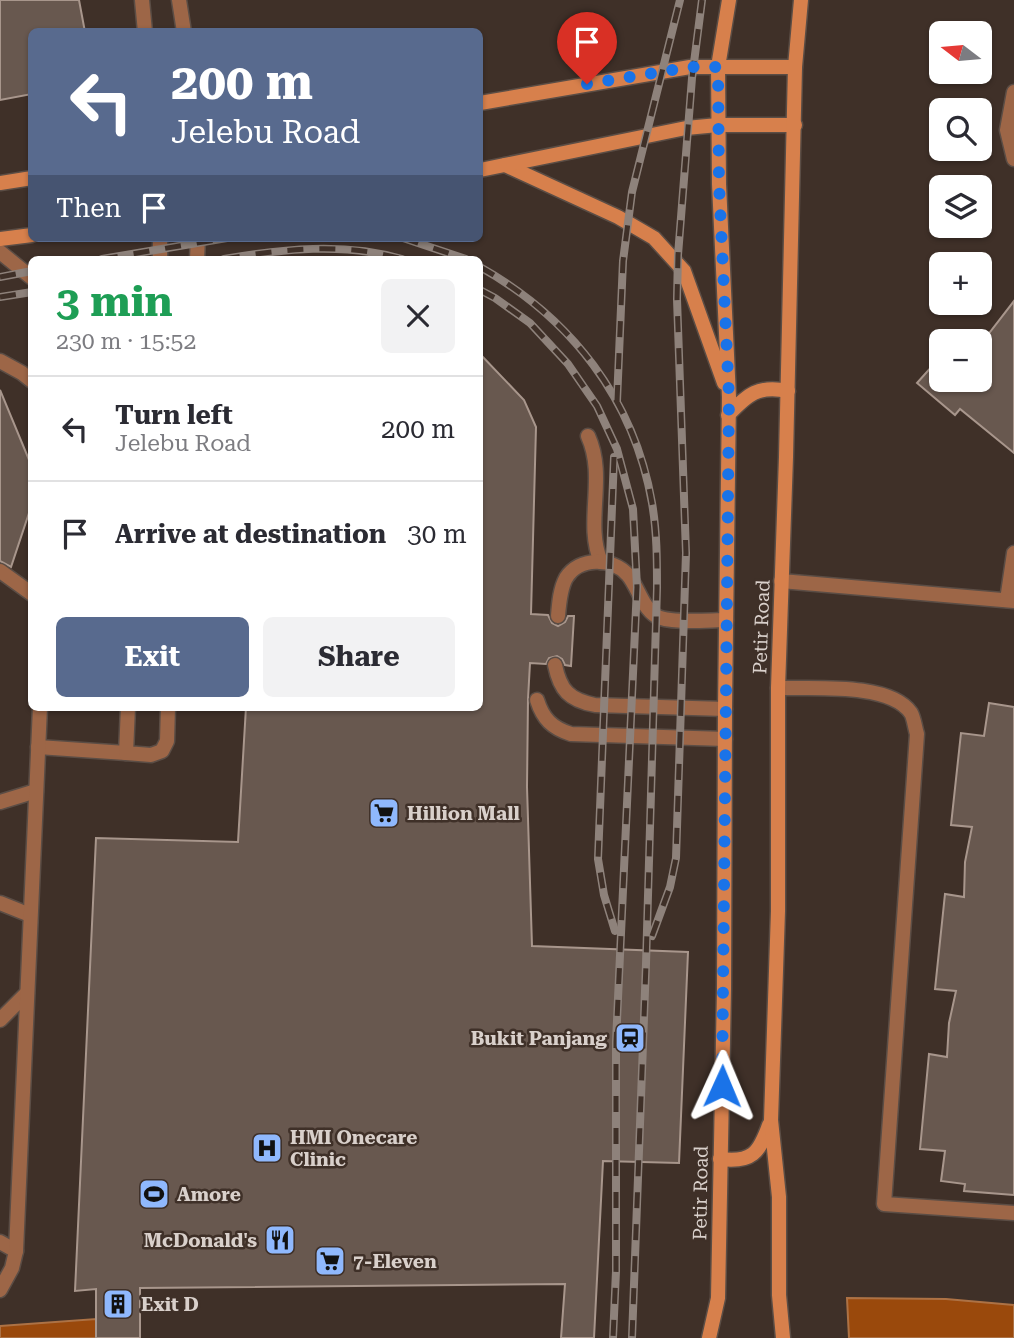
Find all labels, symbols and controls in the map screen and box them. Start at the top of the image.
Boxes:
pin [557,12.0,617,84]
north arrow [929,21,992,84]
map controls [929,21,992,392]
icon: arrive [568,23,606,61]
text: 200 m [171,54,313,111]
icon: left [56,56,147,147]
button: search [929,98,992,161]
text: Jelebu Road [171,113,360,151]
button: layers [929,175,992,238]
icon: arrive [135,189,173,227]
text: Then [56,193,121,223]
button: + [929,252,992,315]
text: 3 min [56,277,173,326]
button: close [381,279,455,353]
text: 230 m · 15:52 [56,328,196,355]
button: − [929,329,992,392]
text: Turn left [115,400,233,430]
icon: left [56,410,94,448]
text: 200 m [381,414,455,444]
text: Jelebu Road [115,430,251,457]
icon: arrive [56,515,94,553]
text: Arrive at destination [115,519,386,549]
text: 30 m [407,519,467,549]
street label: Petir Road [748,579,775,675]
button: Exit [56,617,249,697]
button: Share [263,617,455,697]
supermarket icon: Hillion Mall [367,796,401,830]
place label: Hillion Mall [407,802,520,825]
station icon: Bukit Panjang [613,1021,647,1055]
place label: Bukit Panjang [471,1027,607,1050]
position arrow [685,1049,759,1123]
place label: HMI Onecare Clinic [290,1126,418,1171]
hospital icon: HMI Onecare Clinic [250,1131,284,1165]
street label: Petir Road [688,1145,713,1241]
sports icon: Amore [137,1177,171,1211]
place label: Amore [177,1183,241,1206]
restaurant icon: McDonald's [263,1223,297,1257]
place label: McDonald's [144,1229,257,1252]
supermarket icon: 7-Eleven [313,1244,347,1278]
place label: 7-Eleven [353,1250,437,1273]
building icon: Exit D [101,1287,135,1321]
place label: Exit D [141,1293,199,1316]

